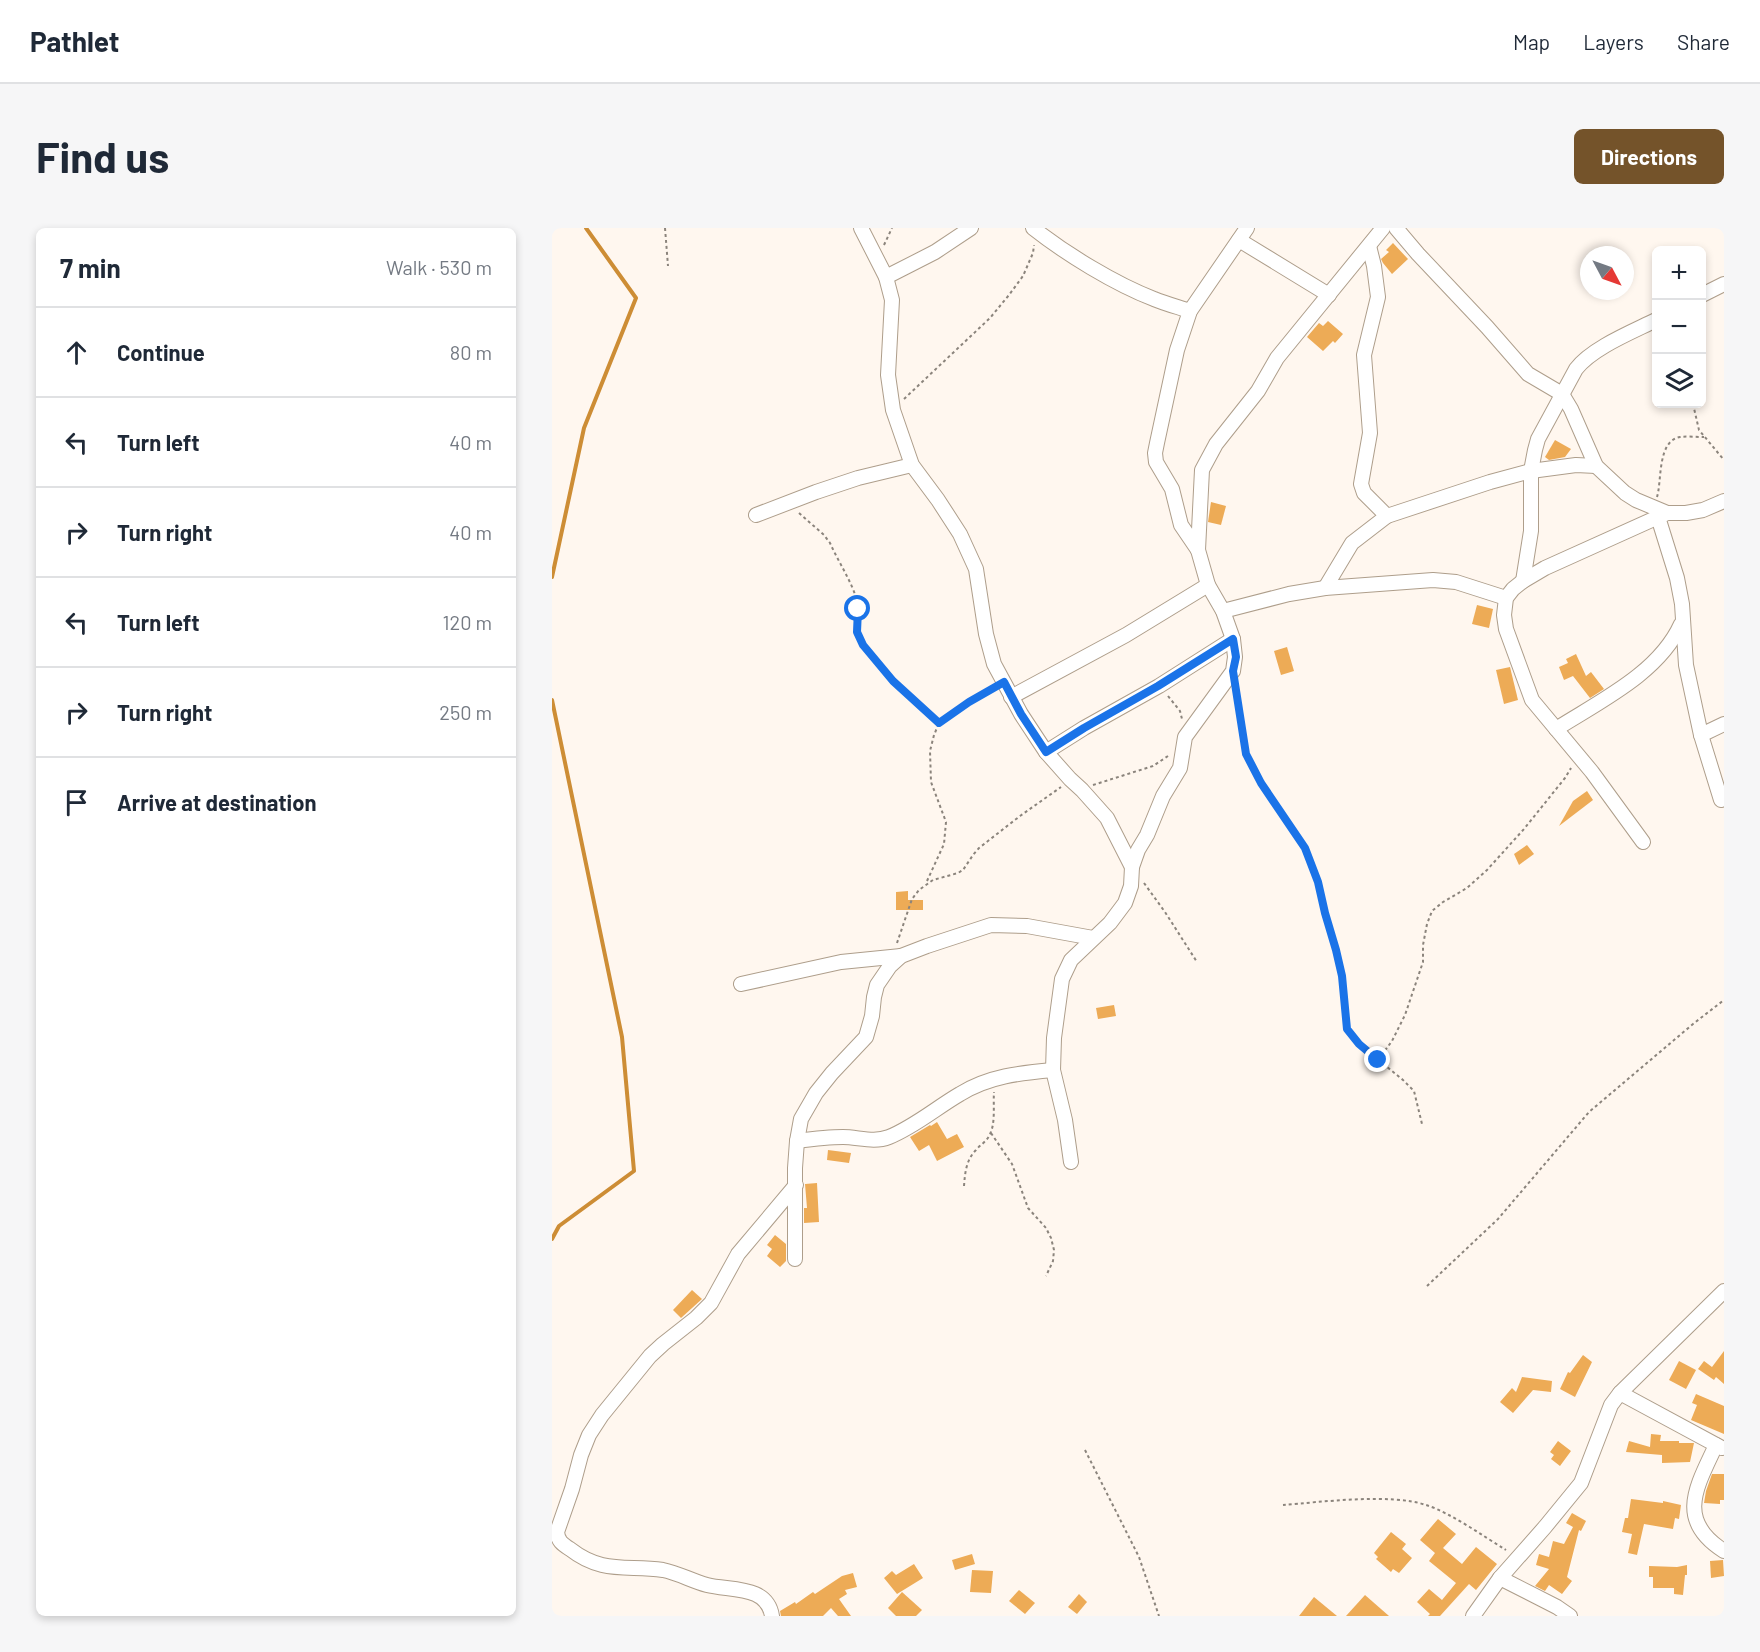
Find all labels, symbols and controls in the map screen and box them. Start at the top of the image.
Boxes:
text: Pathlet [30,24,119,58]
text: Map [1513,29,1550,54]
text: Layers [1583,29,1644,54]
text: Share [1677,29,1730,54]
button: Directions [1574,129,1724,184]
text: Find us [36,131,169,181]
north arrow [1580,246,1634,300]
map controls [1652,246,1706,408]
button: + [1652,246,1706,300]
text: 7 min [60,252,121,283]
text: Walk · 530 m [386,255,492,279]
button: − [1652,300,1706,354]
icon: ahead [60,336,93,369]
text: Continue [117,339,205,365]
text: 80 m [450,340,492,364]
button: layers [1652,354,1706,408]
icon: left [60,426,93,459]
text: Turn left [117,429,200,455]
text: 40 m [449,430,492,454]
icon: right [60,516,93,549]
text: Turn right [117,519,212,545]
text: 40 m [449,520,492,544]
route start [844,595,870,621]
icon: left [60,606,93,639]
text: Turn left [117,609,200,635]
text: 120 m [442,610,492,634]
icon: right [60,696,93,729]
text: Turn right [117,699,212,725]
text: 250 m [439,700,492,724]
icon: arrive [60,786,93,819]
text: Arrive at destination [117,789,316,815]
route end [1364,1046,1390,1072]

